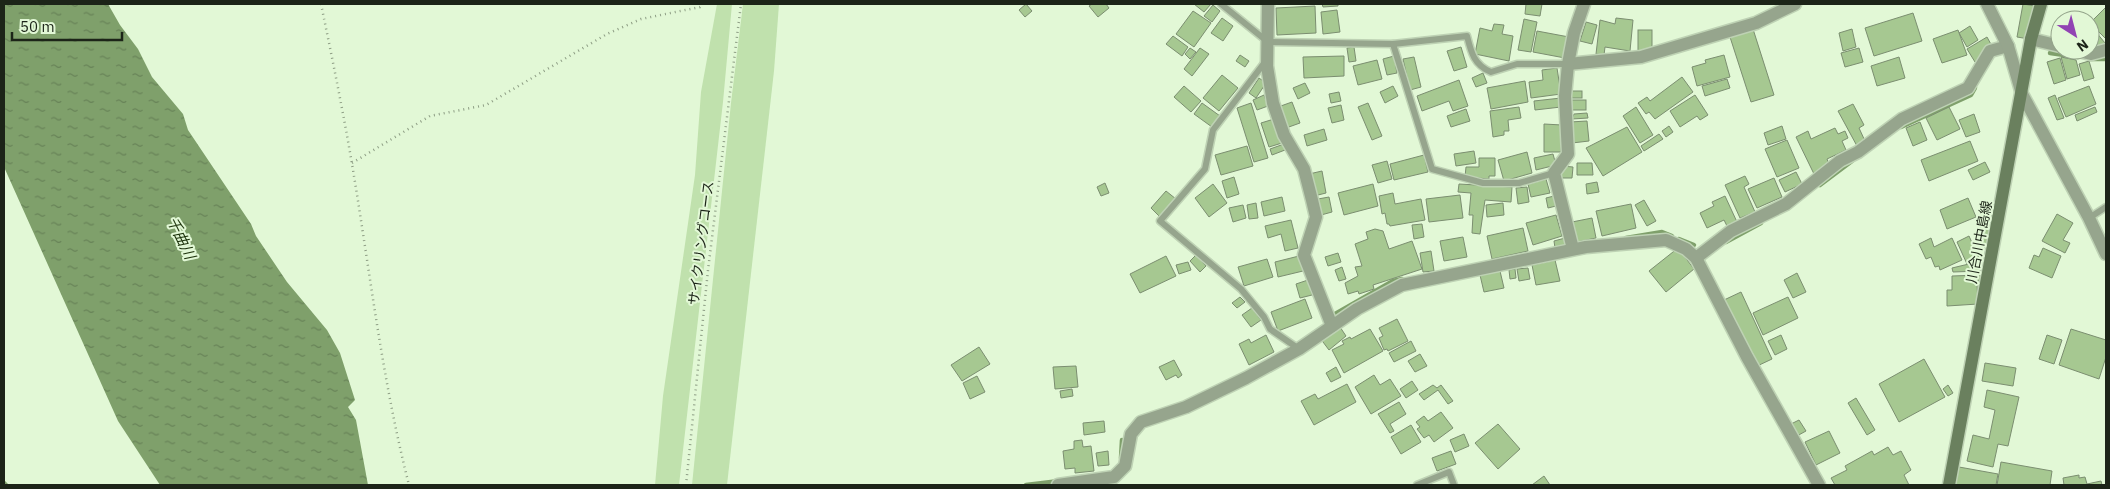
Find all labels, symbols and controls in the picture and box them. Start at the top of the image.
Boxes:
scale bar [12,10,122,42]
north arrow [2050,10,2100,60]
text: 50 m [20,17,55,36]
text: N [2073,35,2092,56]
street label: サイクリングコース [684,180,718,306]
street label: 川合川中島線 [1962,199,1996,285]
water label: 千曲川 [163,213,201,264]

